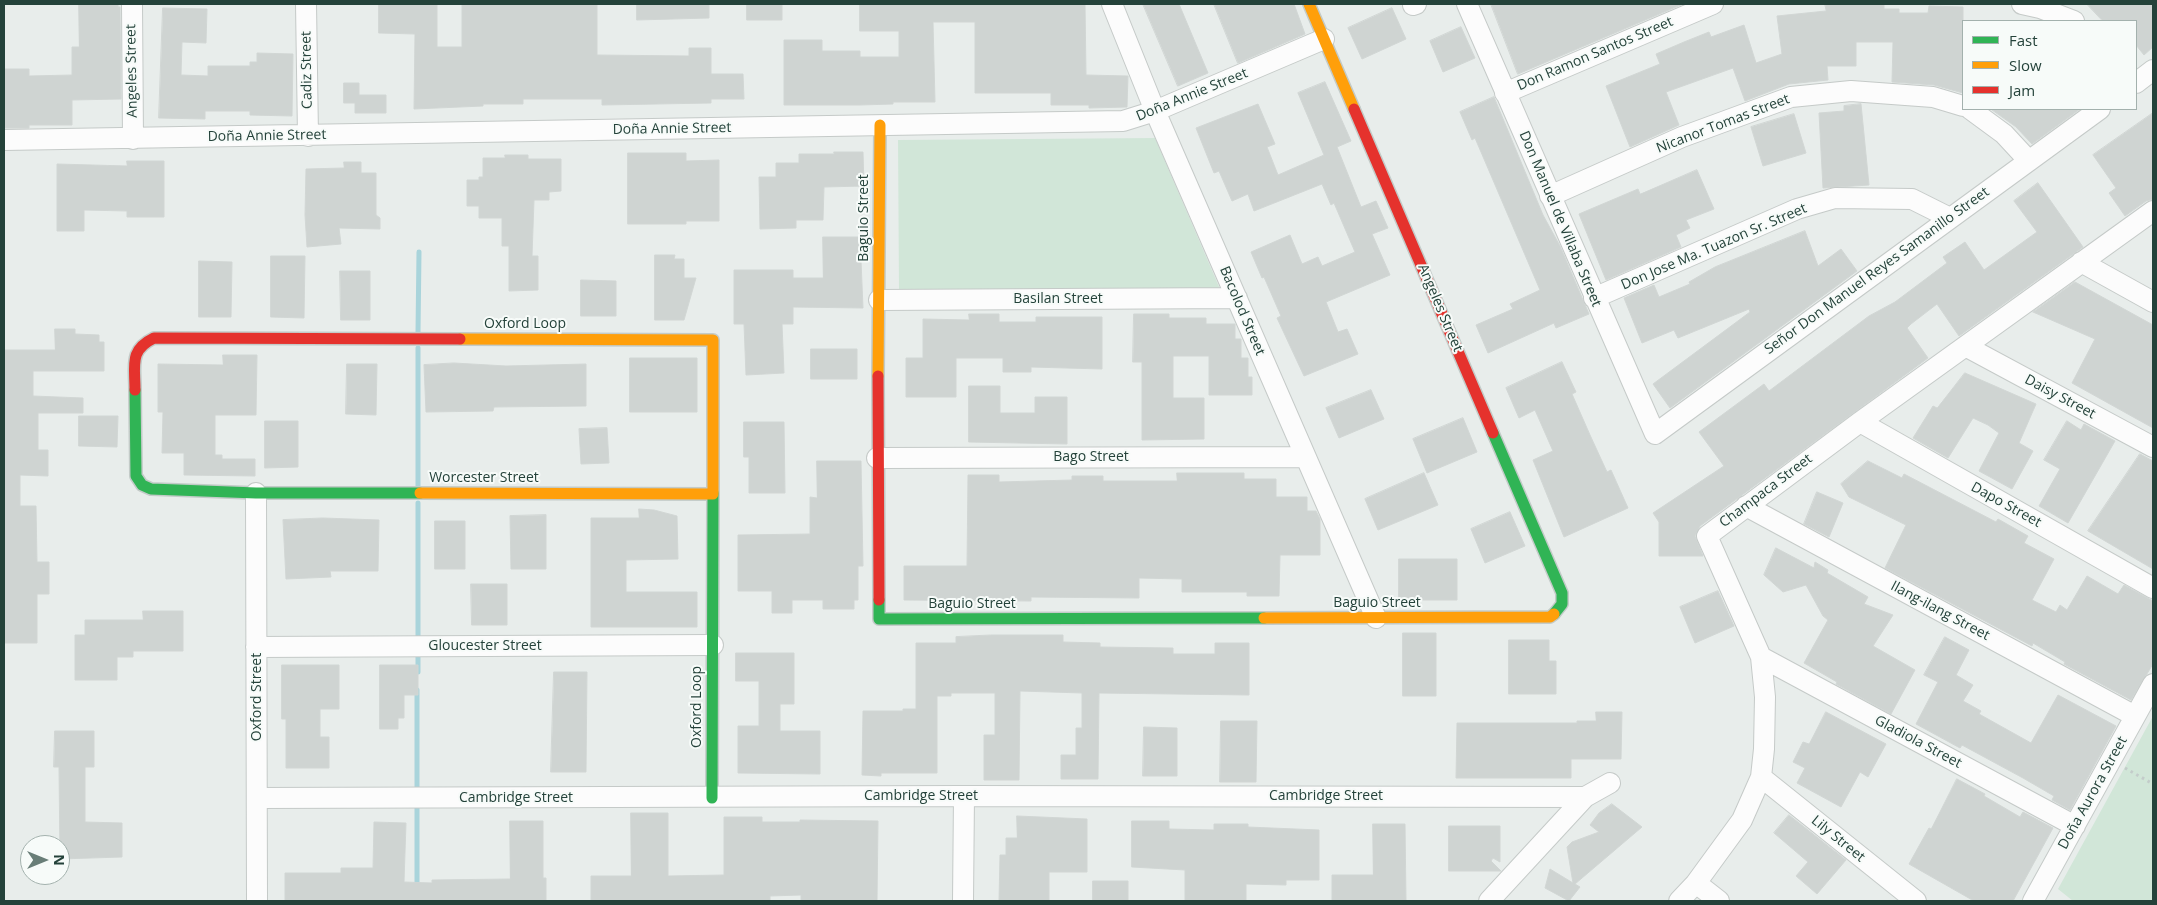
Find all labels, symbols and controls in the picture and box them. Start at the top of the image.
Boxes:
street label: Don Ramon Santos Street [1515,14,1675,94]
legend [1962,20,2137,110]
street label: Angeles Street [123,24,141,118]
text: Fast [2009,30,2038,50]
street label: Cadiz Street [298,31,316,109]
text: Slow [2009,55,2042,75]
street label: Doña Annie Street [1134,65,1250,125]
text: Jam [2009,80,2035,100]
street label: Nicanor Tomas Street [1654,91,1792,157]
street label: Doña Annie Street [612,120,732,138]
street label: Doña Annie Street [207,127,327,145]
street label: Don Manuel de Villaba Street [1515,129,1605,309]
street label: Baguio Street [856,174,872,262]
street label: Señor Don Manuel Reyes Samanillo Street [1761,184,1993,358]
street label: Don Jose Ma. Tuazon Sr. Street [1619,200,1809,294]
street label: Angeles Street [1414,262,1466,354]
street label: Bacolod Street [1216,264,1268,358]
street label: Basilan Street [1013,291,1103,307]
street label: Oxford Loop [484,316,566,332]
street label: Daisy Street [2022,371,2098,423]
street label: Bago Street [1053,449,1129,465]
street label: Champaca Street [1716,451,1816,531]
street label: Worcester Street [429,470,539,486]
street label: Dapo Street [1968,479,2044,531]
street label: Ilang-ilang Street [1888,578,1992,644]
street label: Baguio Street [1333,595,1421,611]
street label: Baguio Street [928,596,1016,612]
street label: Gloucester Street [428,638,542,654]
street label: Oxford Street [249,653,265,741]
street label: Oxford Loop [689,666,705,748]
street label: Gladiola Street [1872,712,1964,772]
street label: Doña Aurora Street [2055,734,2131,852]
street label: Cambridge Street [864,788,978,804]
street label: Cambridge Street [1269,788,1383,804]
street label: Cambridge Street [459,790,573,806]
street label: Lily Street [1808,812,1868,866]
north arrow [20,835,70,885]
text: N [50,854,69,866]

